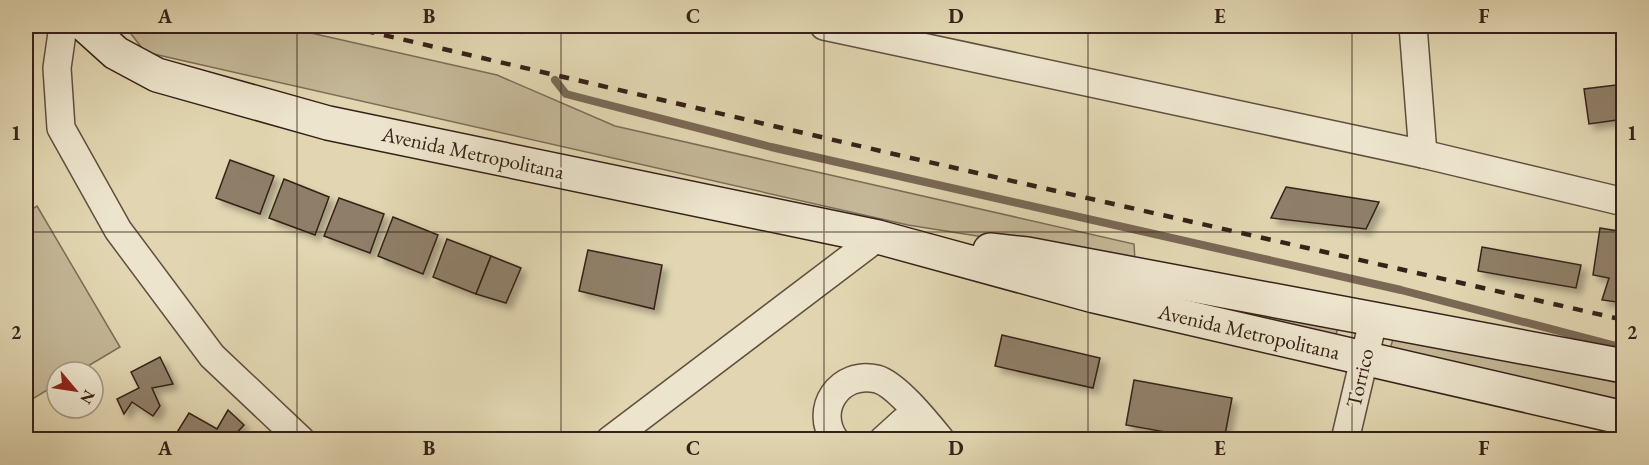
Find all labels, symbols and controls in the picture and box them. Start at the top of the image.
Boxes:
text: A [157,3,173,29]
text: B [423,3,435,29]
text: C [686,3,700,29]
text: D [948,3,964,29]
text: E [1214,3,1226,29]
text: F [1479,3,1490,29]
text: 1 [11,120,21,146]
street label: Avenida Metropolitana [379,120,567,185]
text: 1 [1627,120,1637,146]
street label: Avenida Metropolitana [1155,297,1343,366]
text: 2 [11,319,22,345]
text: 2 [1627,319,1638,345]
street label: Torrico [1340,346,1379,410]
north arrow [45,360,105,420]
text: N [75,386,100,408]
text: A [157,435,173,461]
text: B [423,435,435,461]
text: C [686,435,700,461]
text: D [948,435,964,461]
text: E [1214,435,1226,461]
text: F [1479,435,1490,461]

